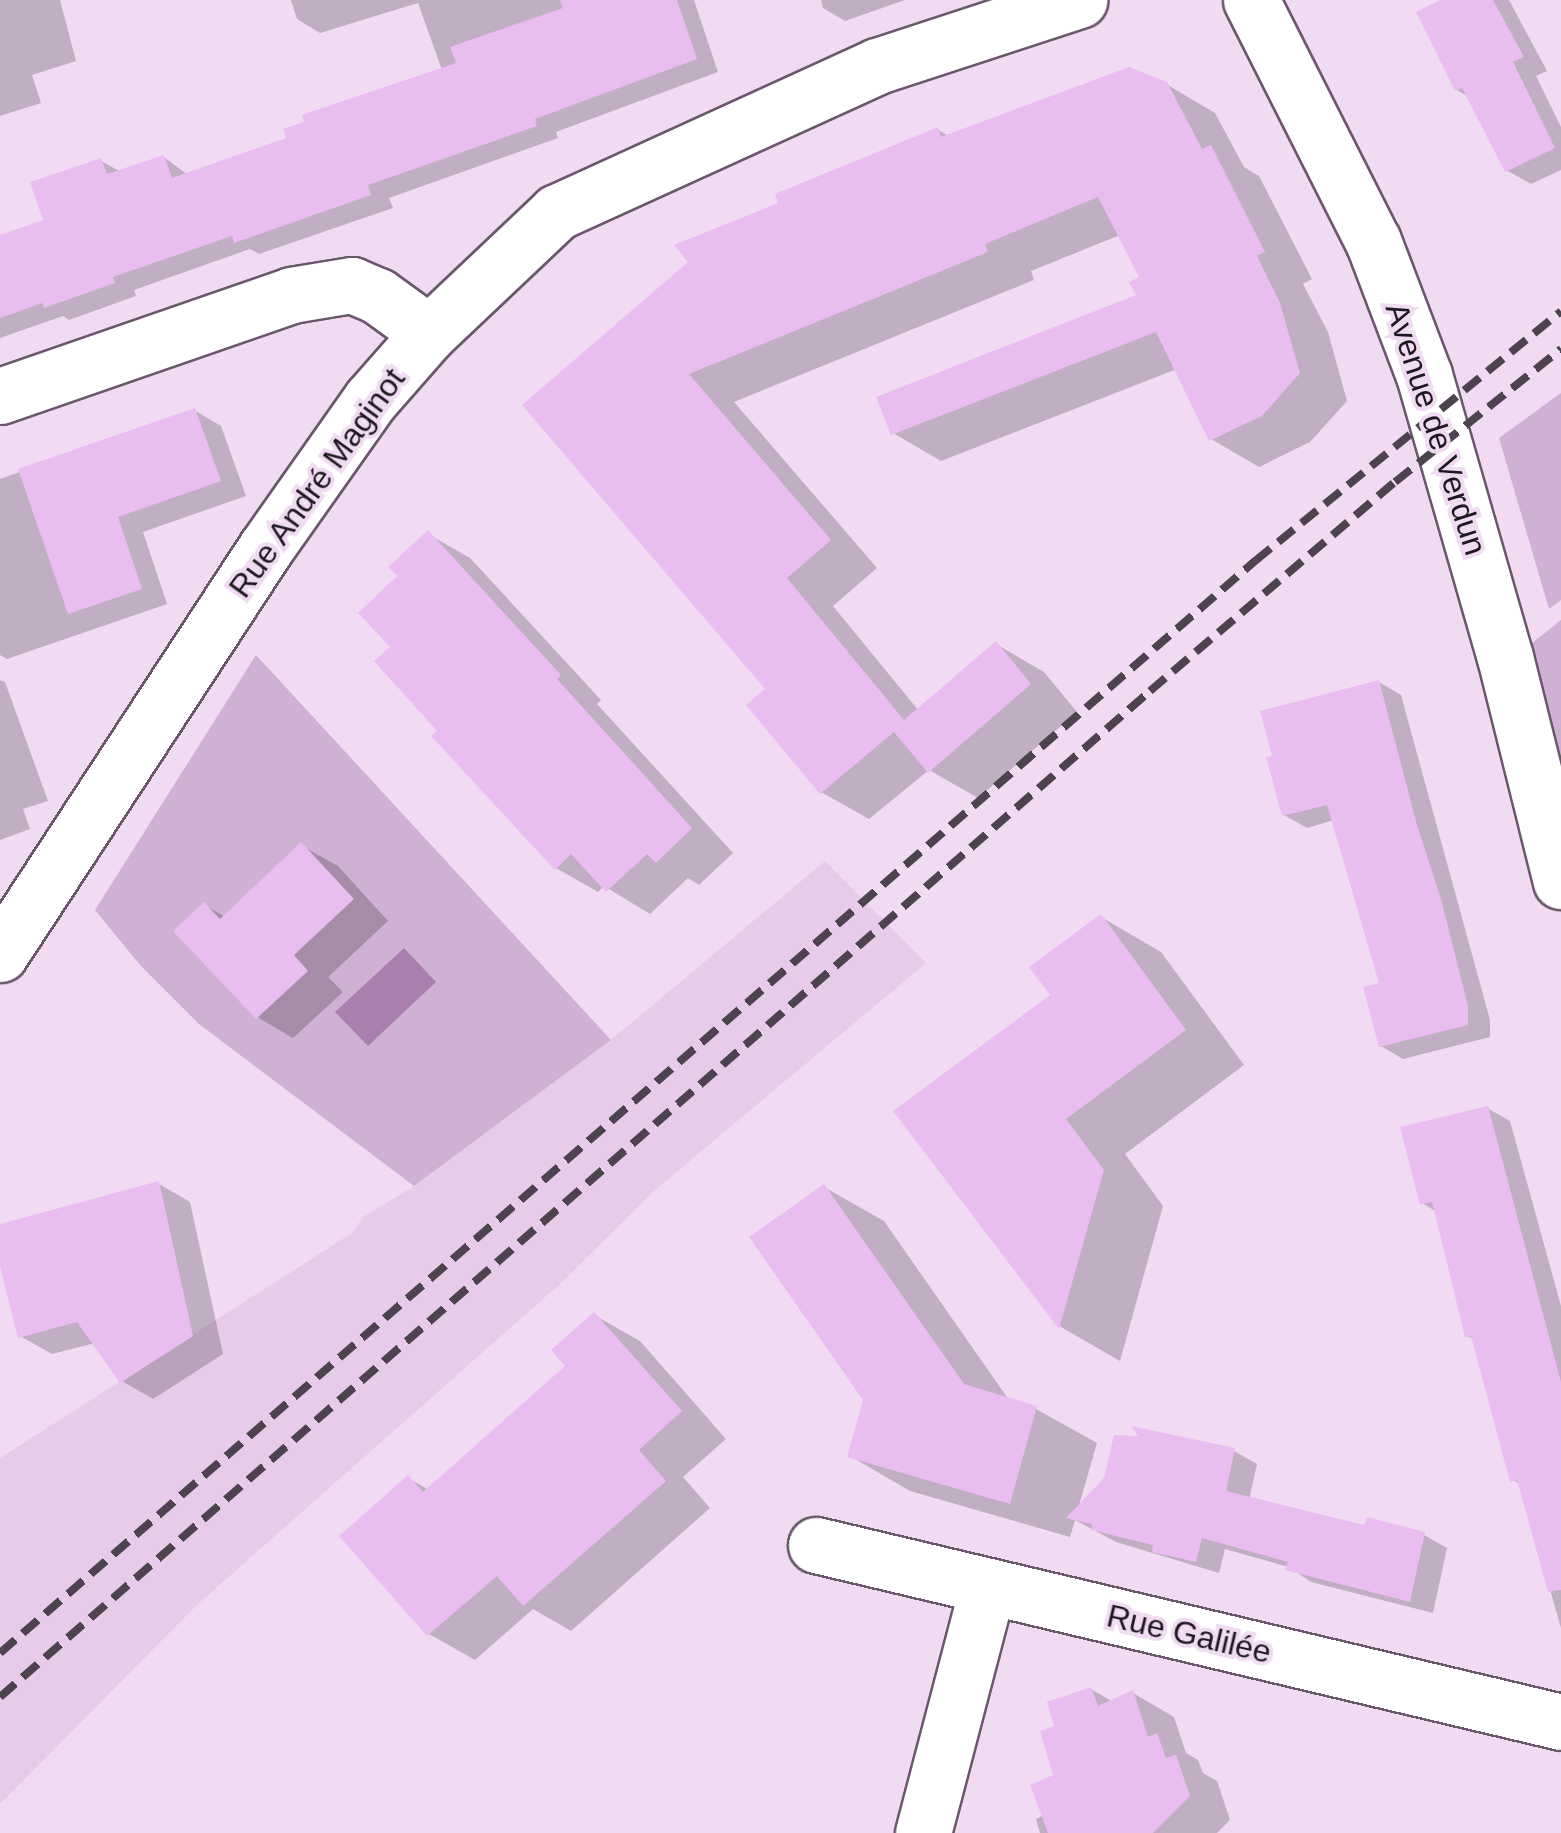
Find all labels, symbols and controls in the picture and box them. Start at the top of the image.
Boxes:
street label: Avenue de Verdun [1377,298,1495,560]
street label: Rue André Maginot [220,360,414,606]
street label: Rue Galilée [1103,1596,1275,1672]

